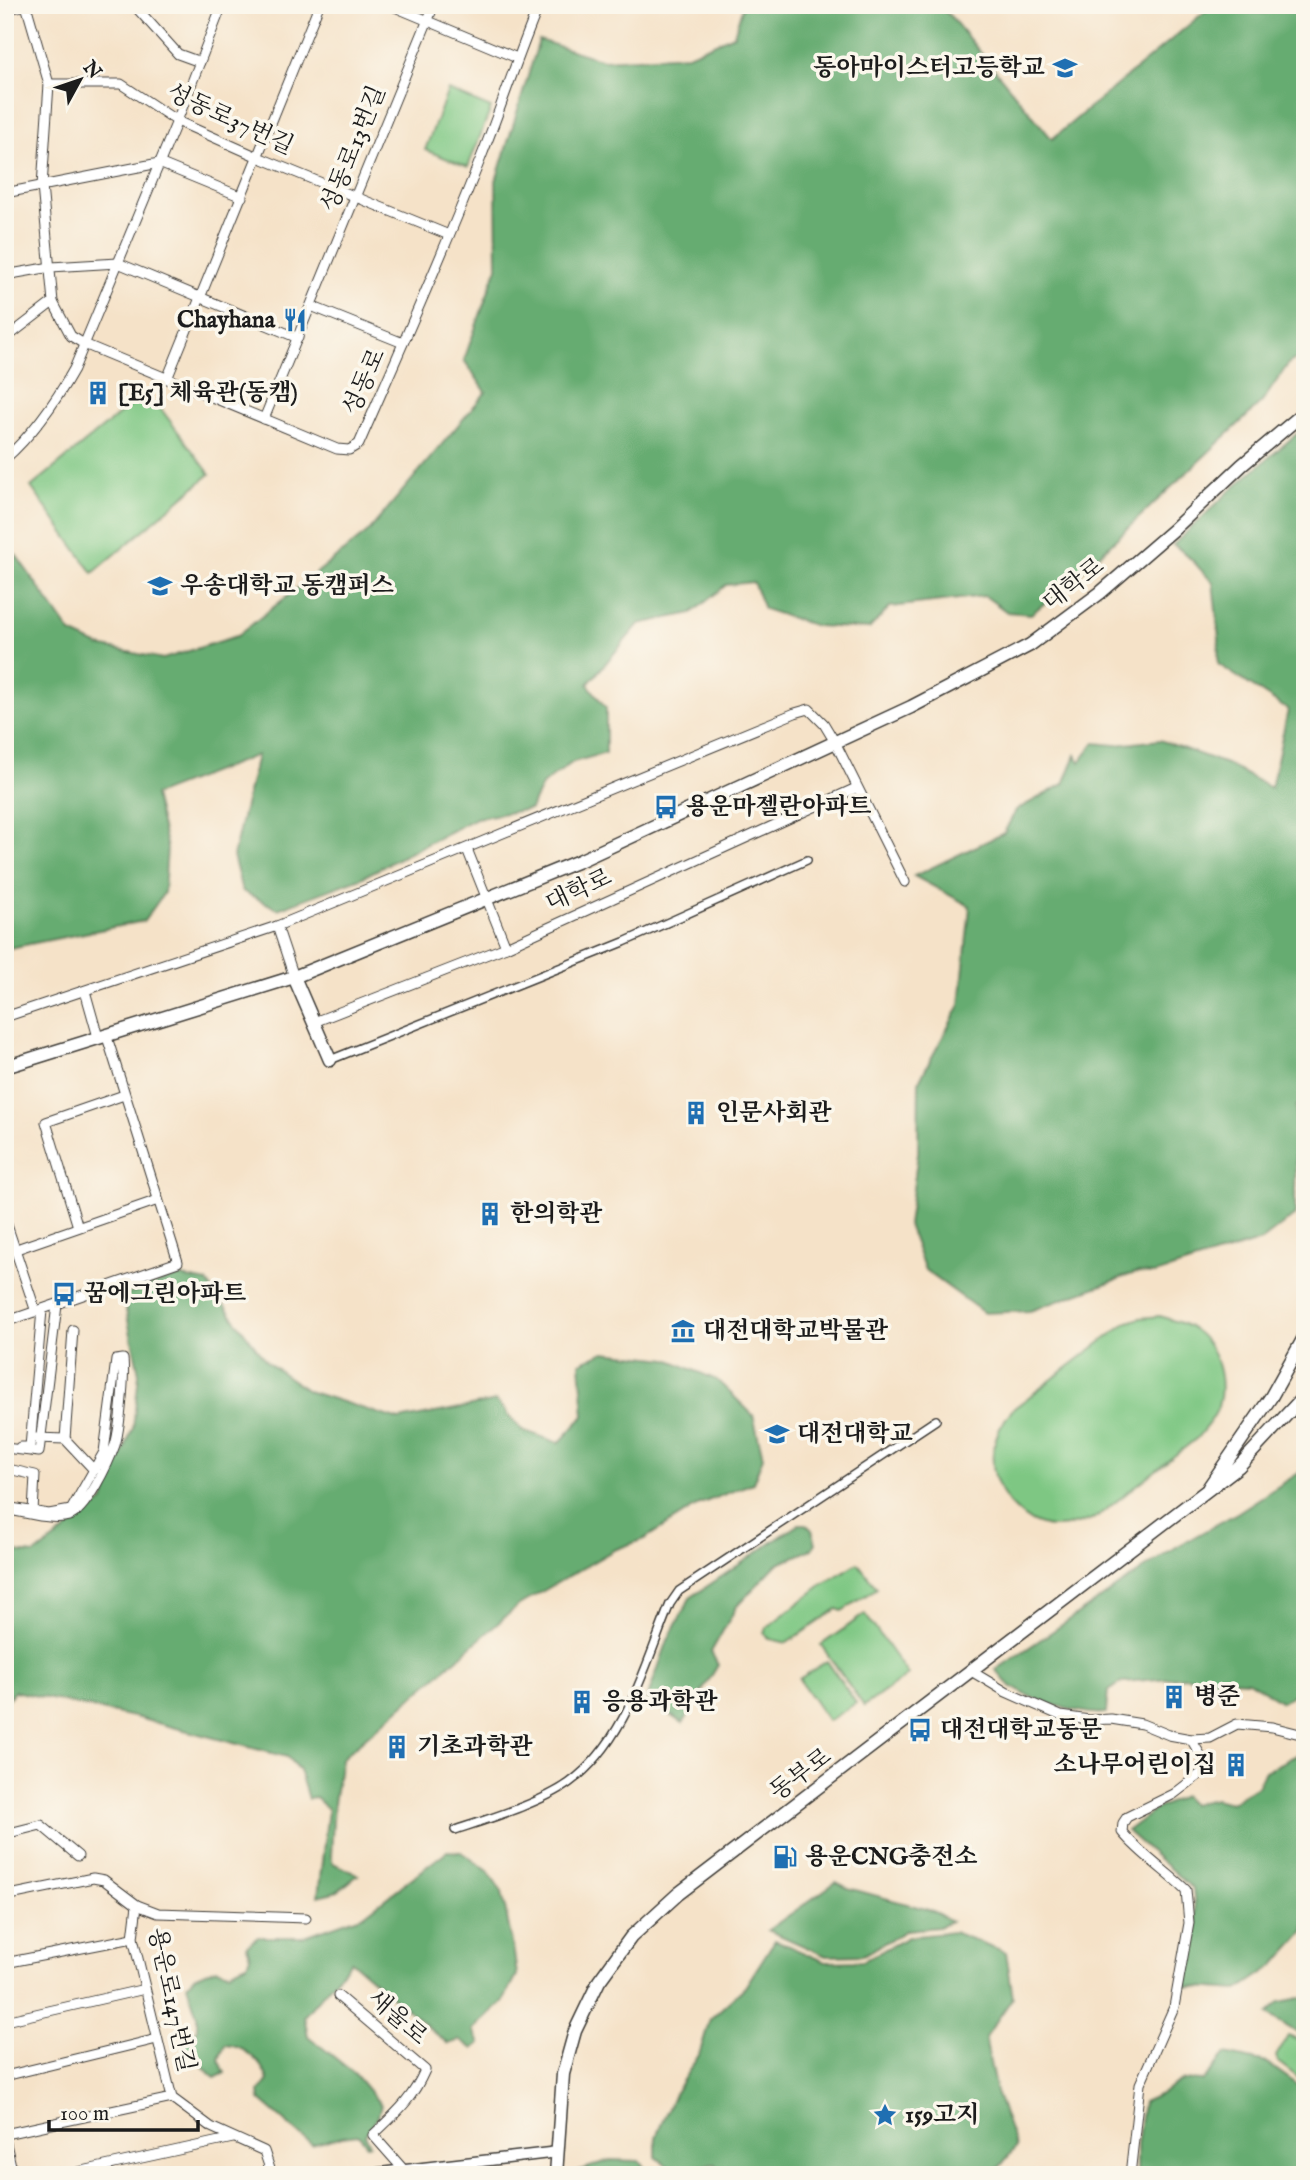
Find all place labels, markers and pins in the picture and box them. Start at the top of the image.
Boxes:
place label: 동아마이스터고등학교 [813,53,1045,84]
school or university icon: 동아마이스터고등학교 [1051,54,1079,82]
place label: Chayhana [177,305,276,336]
restaurant icon: Chayhana [281,306,309,334]
place label: [E5] 체육관(동캠) [118,378,298,409]
building icon: [E5] 체육관(동캠) [84,379,112,407]
place label: 우송대학교 동캠퍼스 [180,571,394,602]
school or university icon: 우송대학교 동캠퍼스 [146,572,174,600]
place label: 용운마젤란아파트 [686,792,871,823]
bus stop icon: 용운마젤란아파트 [652,793,680,821]
place label: 인문사회관 [716,1098,832,1129]
building icon: 인문사회관 [682,1099,710,1127]
place label: 한의학관 [510,1199,603,1230]
building icon: 한의학관 [476,1200,504,1228]
place label: 꿈에그린아파트 [84,1279,246,1310]
bus stop icon: 꿈에그린아파트 [50,1280,78,1308]
place label: 대전대학교박물관 [703,1316,888,1347]
museum icon: 대전대학교박물관 [669,1317,697,1345]
place label: 대전대학교 [797,1419,913,1450]
school or university icon: 대전대학교 [763,1420,791,1448]
place label: 병준 [1194,1682,1240,1713]
building icon: 병준 [1160,1683,1188,1711]
place label: 응용과학관 [602,1687,718,1718]
building icon: 응용과학관 [568,1688,596,1716]
place label: 대전대학교동문 [940,1715,1102,1746]
bus stop icon: 대전대학교동문 [906,1716,934,1744]
place label: 기초과학관 [417,1732,533,1763]
building icon: 기초과학관 [383,1733,411,1761]
place label: 소나무어린이집 [1054,1750,1216,1781]
building icon: 소나무어린이집 [1222,1751,1250,1779]
place label: 용운CNG충전소 [805,1842,978,1873]
fuel station icon: 용운CNG충전소 [771,1843,799,1871]
place label: 159고지 [905,2100,979,2131]
place icon: 159고지 [871,2101,899,2129]

